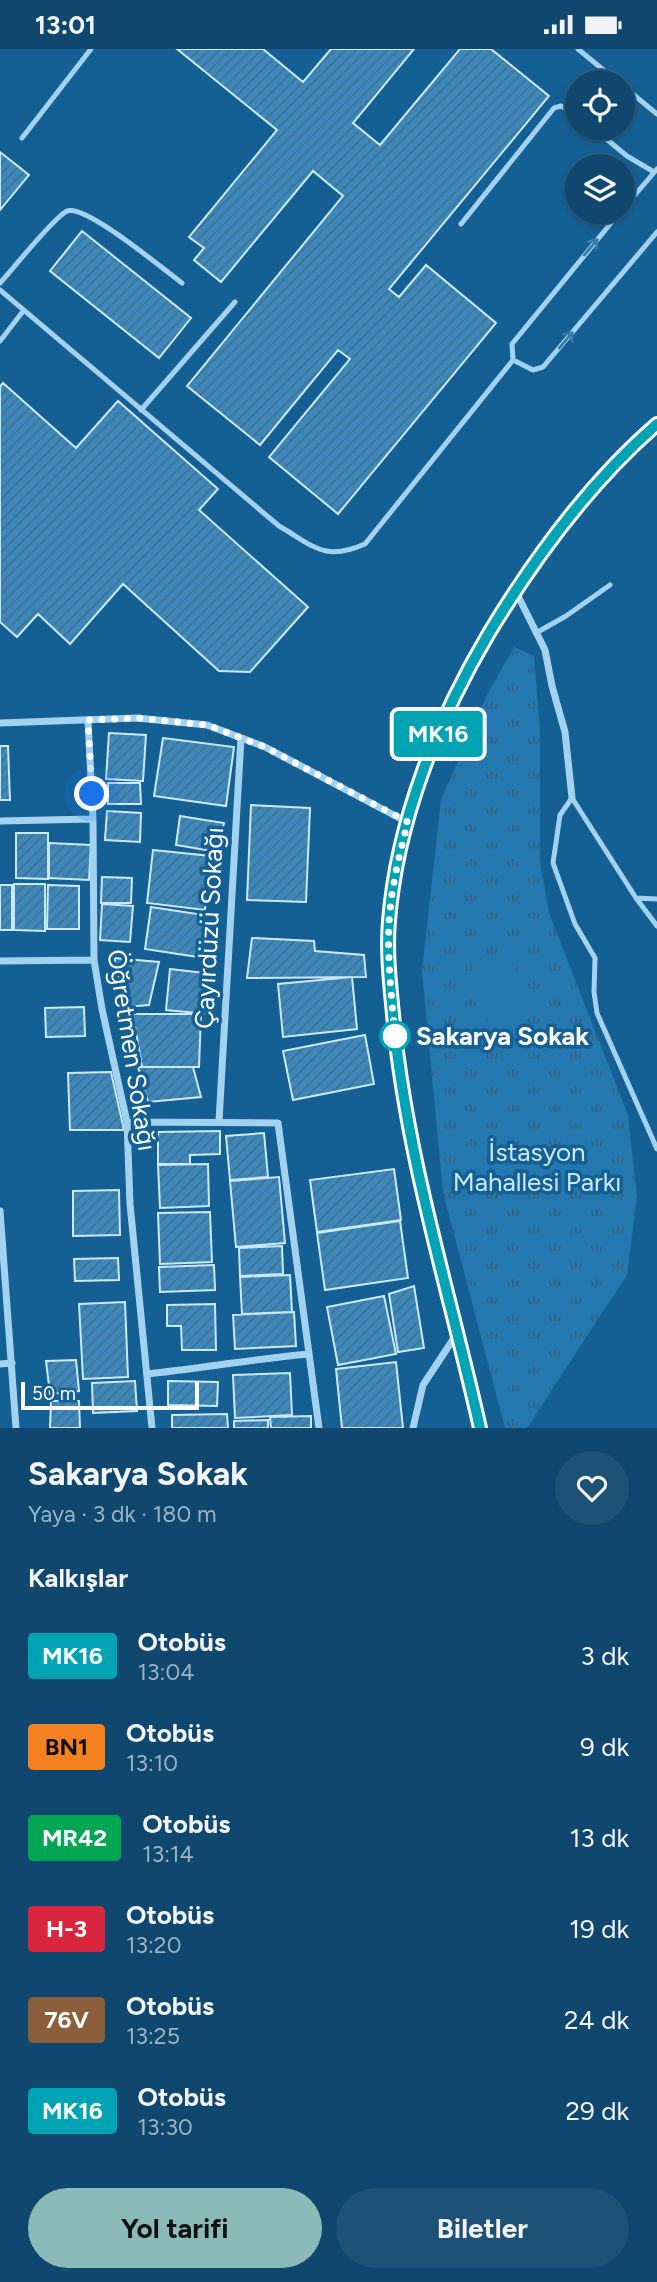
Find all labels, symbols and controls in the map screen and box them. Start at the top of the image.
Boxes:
text: 13:01 [35,9,96,41]
map controls [565,70,635,224]
button: locate [565,70,635,140]
button: layers [565,154,635,224]
one-way arrow [583,238,599,256]
one-way arrow [558,331,574,349]
line badge: MK16 [389,711,487,757]
text: MK16 [408,719,468,748]
your location [74,776,109,811]
street label: Çayırdüzü Sokağı [188,826,230,1030]
street label: Öğretmen Sokağı [100,947,164,1153]
place label: Sakarya Sokak [416,1020,589,1052]
marker: Sakarya Sokak [380,1021,410,1051]
park label: İstasyon Mahallesi Parkı [453,1136,621,1198]
scale bar [21,1379,200,1411]
text: 50 m [32,1382,76,1405]
button: heart [555,1451,629,1525]
text: Sakarya Sokak [28,1454,248,1493]
text: Yaya · 3 dk · 180 m [28,1500,216,1528]
text: Kalkışlar [28,1562,128,1594]
text: Otobüs [138,1626,226,1658]
text: 3 dk [581,1640,629,1672]
text: MK16 [42,1641,103,1670]
text: 13:04 [138,1658,194,1686]
text: Otobüs [126,1717,214,1749]
text: 9 dk [580,1731,629,1763]
text: BN1 [45,1732,88,1761]
text: 13:10 [126,1749,178,1777]
text: Otobüs [142,1808,230,1840]
text: 13 dk [570,1822,629,1854]
text: MR42 [42,1823,107,1852]
text: 13:14 [142,1840,194,1868]
text: Otobüs [126,1899,214,1931]
text: 19 dk [569,1913,629,1945]
text: H-3 [46,1914,87,1943]
text: 13:20 [126,1931,181,1959]
text: Otobüs [126,1990,214,2022]
text: 24 dk [564,2004,629,2036]
text: 76V [44,2005,89,2034]
text: 13:25 [126,2022,180,2050]
text: Otobüs [138,2081,226,2113]
text: 29 dk [565,2095,629,2127]
text: MK16 [42,2096,103,2125]
text: 13:30 [138,2113,193,2141]
button: Yol tarifi [28,2188,322,2268]
button: Biletler [336,2188,629,2268]

